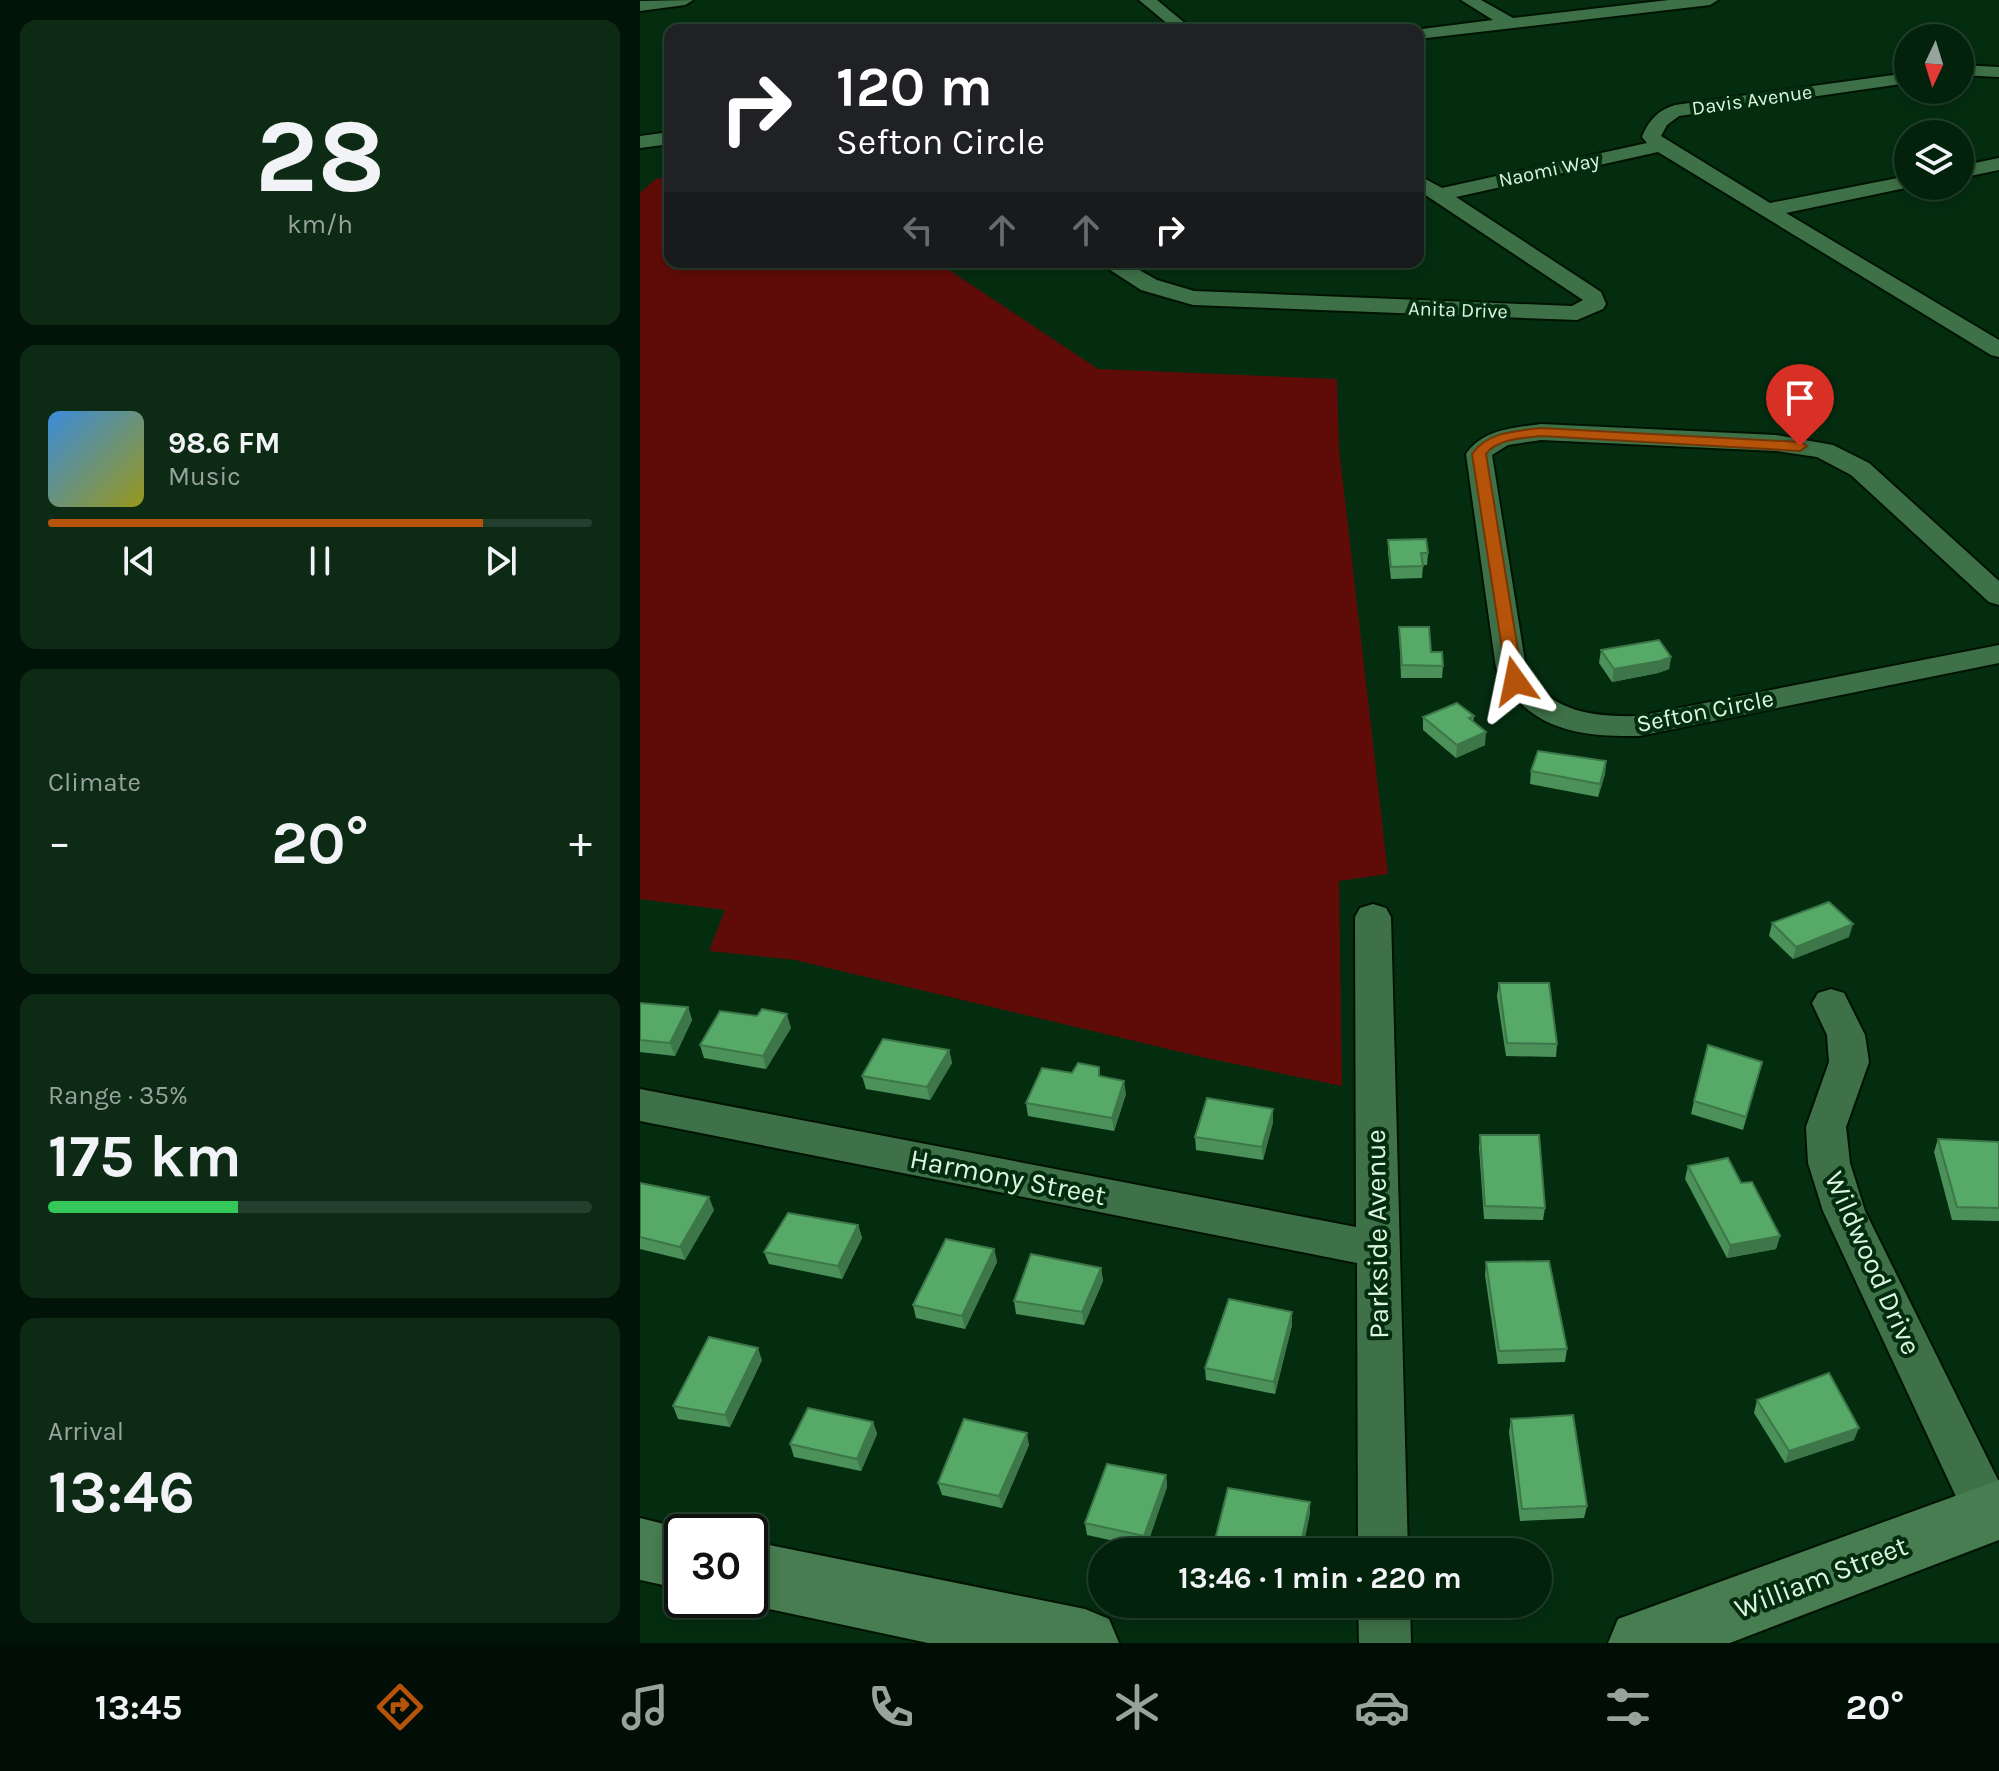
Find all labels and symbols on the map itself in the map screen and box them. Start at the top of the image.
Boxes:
north arrow [1894,24,1974,104]
street label: Davis Avenue [1690,80,1814,120]
street label: Naomi Way [1496,148,1602,192]
street label: Anita Drive [1408,297,1508,323]
pin [1766,364,1834,446]
position arrow [1473,639,1557,723]
street label: Sefton Circle [1634,684,1776,738]
street label: Parkside Avenue [1359,1129,1395,1339]
street label: Harmony Street [907,1142,1109,1212]
street label: Wildwood Drive [1818,1166,1928,1360]
speed limit sign: 30 [664,1514,768,1618]
street label: William Street [1730,1529,1912,1625]

